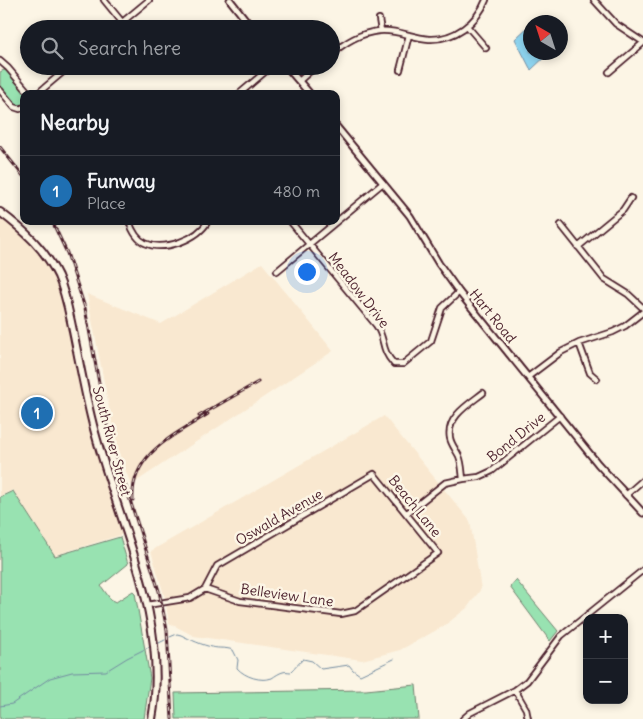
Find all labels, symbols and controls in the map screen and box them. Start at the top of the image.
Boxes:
north arrow [523,15,568,60]
search box [20,20,340,75]
icon: search [38,34,66,62]
text: Search here [78,36,181,60]
text: Nearby [40,109,110,136]
text: Funway [87,169,156,193]
text: 1 [53,181,59,201]
text: 480 m [273,181,320,201]
text: Place [87,193,126,213]
street label: Meadow Drive [325,249,393,331]
your location [294,259,320,285]
street label: Hart Road [466,285,520,347]
street label: South River Street [89,384,135,498]
pin: 1 [21,394,53,432]
street label: Bond Drive [483,408,549,466]
street label: Beach Lane [385,471,445,541]
street label: Oswald Avenue [232,485,326,549]
street label: Belleview Lane [239,580,335,610]
map controls [583,614,628,704]
button: + [583,614,628,659]
button: − [583,659,628,704]

